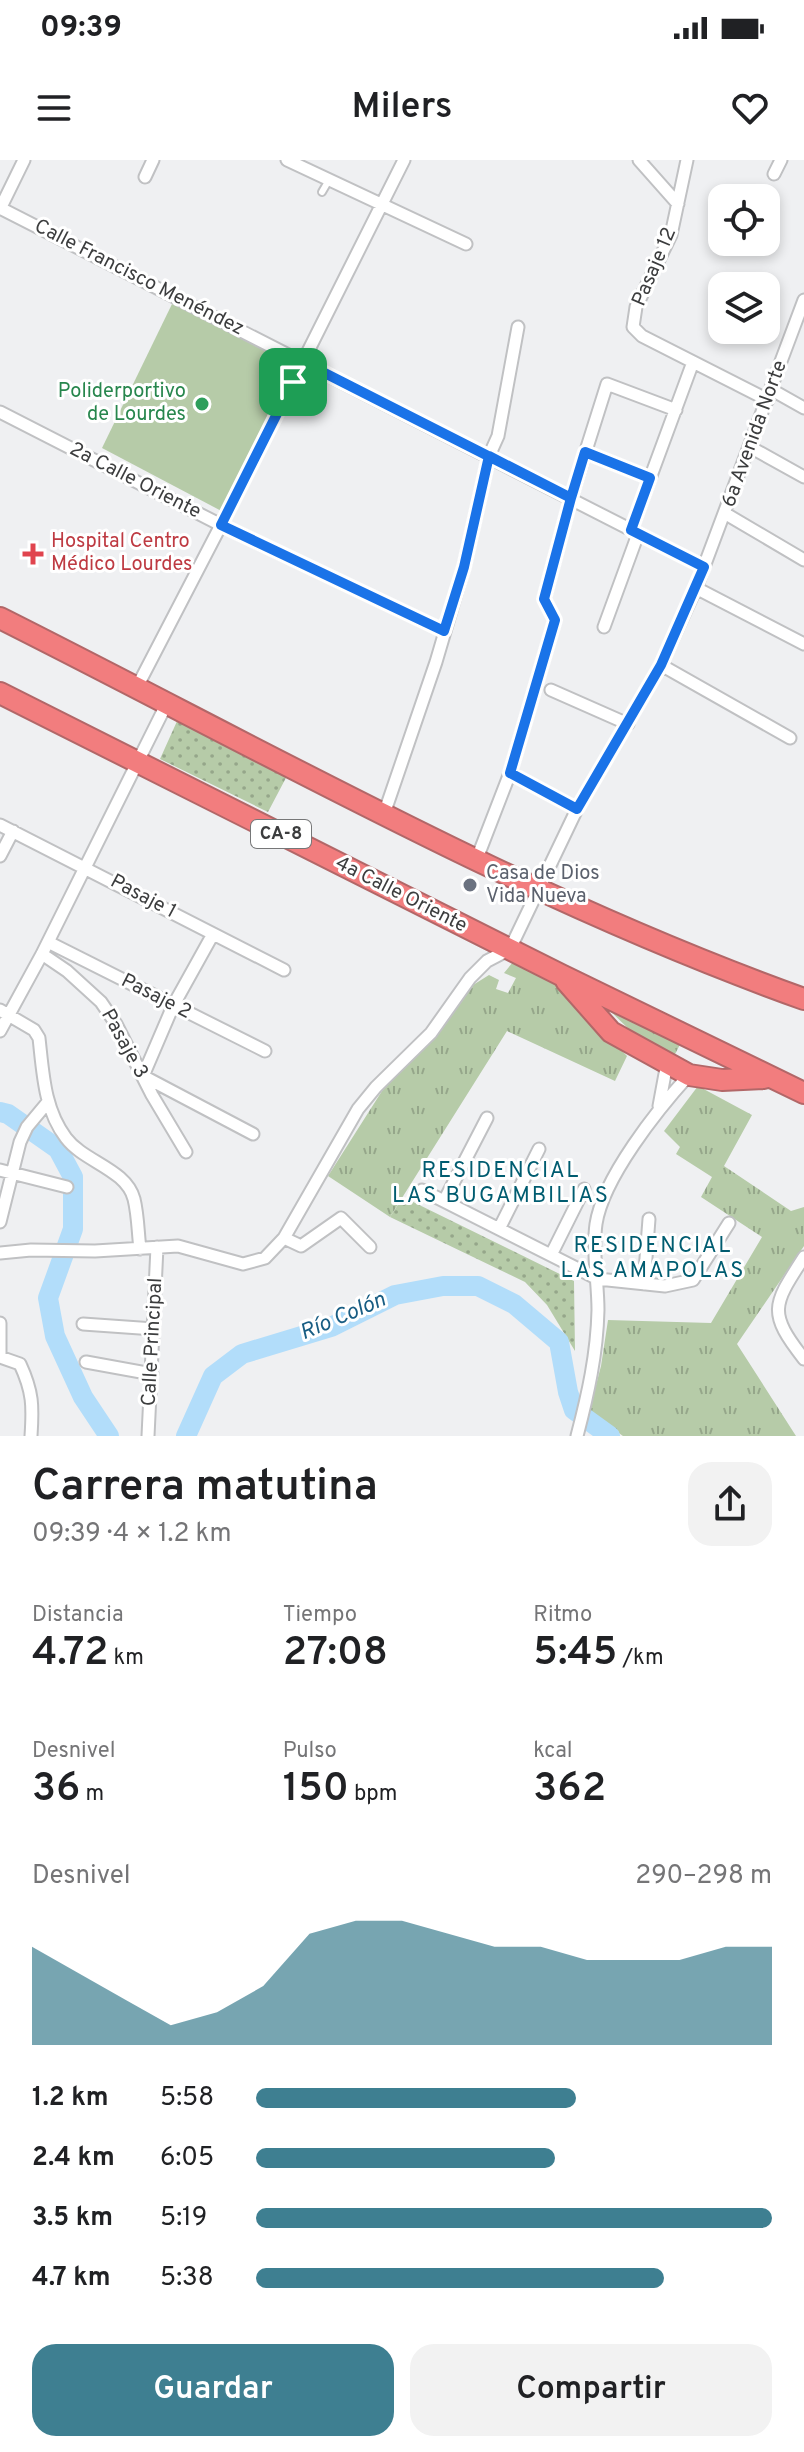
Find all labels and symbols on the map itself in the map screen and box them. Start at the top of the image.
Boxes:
street label: Calle Francisco Menéndez [30,214,248,342]
street label: Pasaje 12 [627,224,683,310]
pin [259,348,327,416]
street label: 6a Avenida Norte [716,357,794,511]
place label: Poliderportivo de Lourdes [58,379,186,428]
marker: Poliderportivo de Lourdes [193,395,211,413]
street label: 2a Calle Oriente [65,437,205,525]
place label: Hospital Centro Médico Lourdes [51,529,192,578]
marker: Hospital Centro Médico Lourdes [22,543,44,565]
road number: CA-8 [251,820,311,848]
street label: 4a Calle Oriente [331,851,471,939]
place label: Casa de Dios Vida Nueva [486,861,600,910]
street label: Pasaje 1 [106,869,180,925]
marker: Casa de Dios Vida Nueva [461,876,479,894]
street label: Pasaje 2 [116,968,196,1026]
street label: Pasaje 3 [94,1005,154,1083]
district label: RESIDENCIAL LAS BUGAMBILIAS [392,1158,610,1210]
district label: RESIDENCIAL LAS AMAPOLAS [560,1233,746,1285]
street label: Calle Principal [137,1277,169,1407]
water label: Río Colón [296,1287,390,1347]

